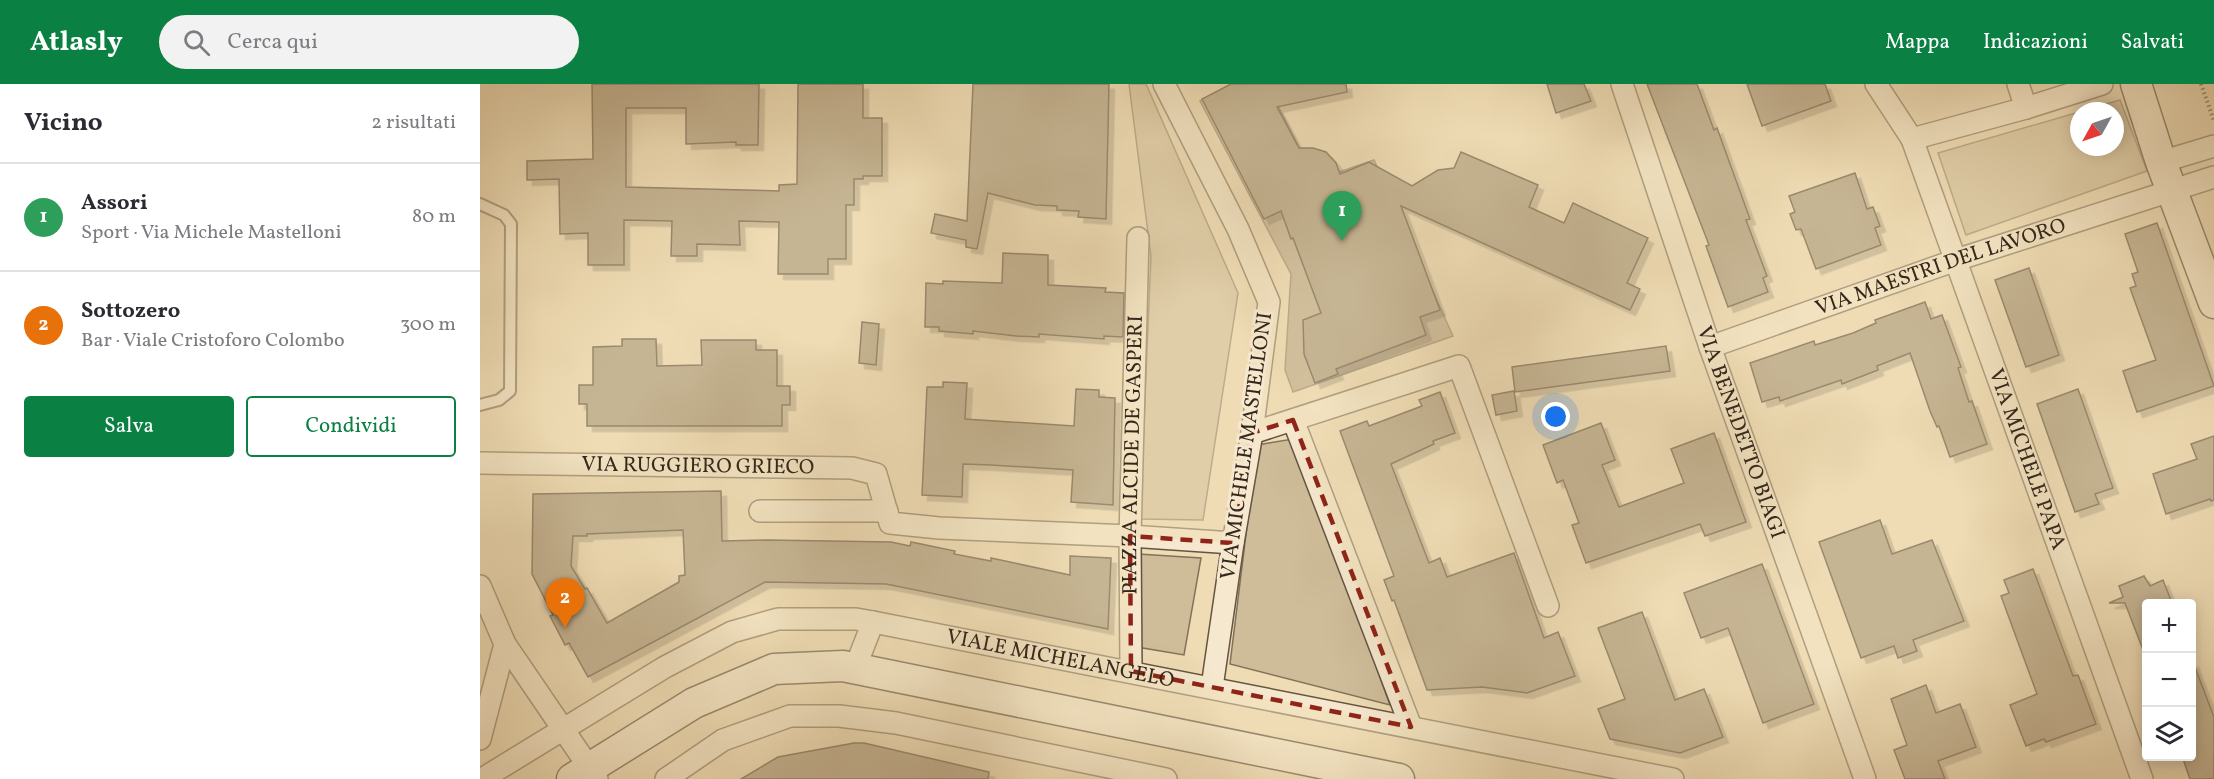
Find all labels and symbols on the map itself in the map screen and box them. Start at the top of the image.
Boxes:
north arrow [2070,102,2124,156]
pin: 1 [1322,192,1362,241]
street label: VIA MAESTRI DEL LAVORO [1811,211,2069,323]
street label: VIA MICHELE MASTELLONI [1214,310,1280,582]
street label: PIAZZA ALCIDE DE GASPERI [1115,315,1150,595]
street label: VIA BENEDETTO BIAGI [1689,322,1792,543]
street label: VIA MICHELE PAPA [1981,365,2073,554]
your location [1541,402,1570,431]
street label: VIA RUGGIERO GRIECO [582,450,814,482]
pin: 2 [546,578,584,628]
street label: VIALE MICHELANGELO [944,622,1177,695]

